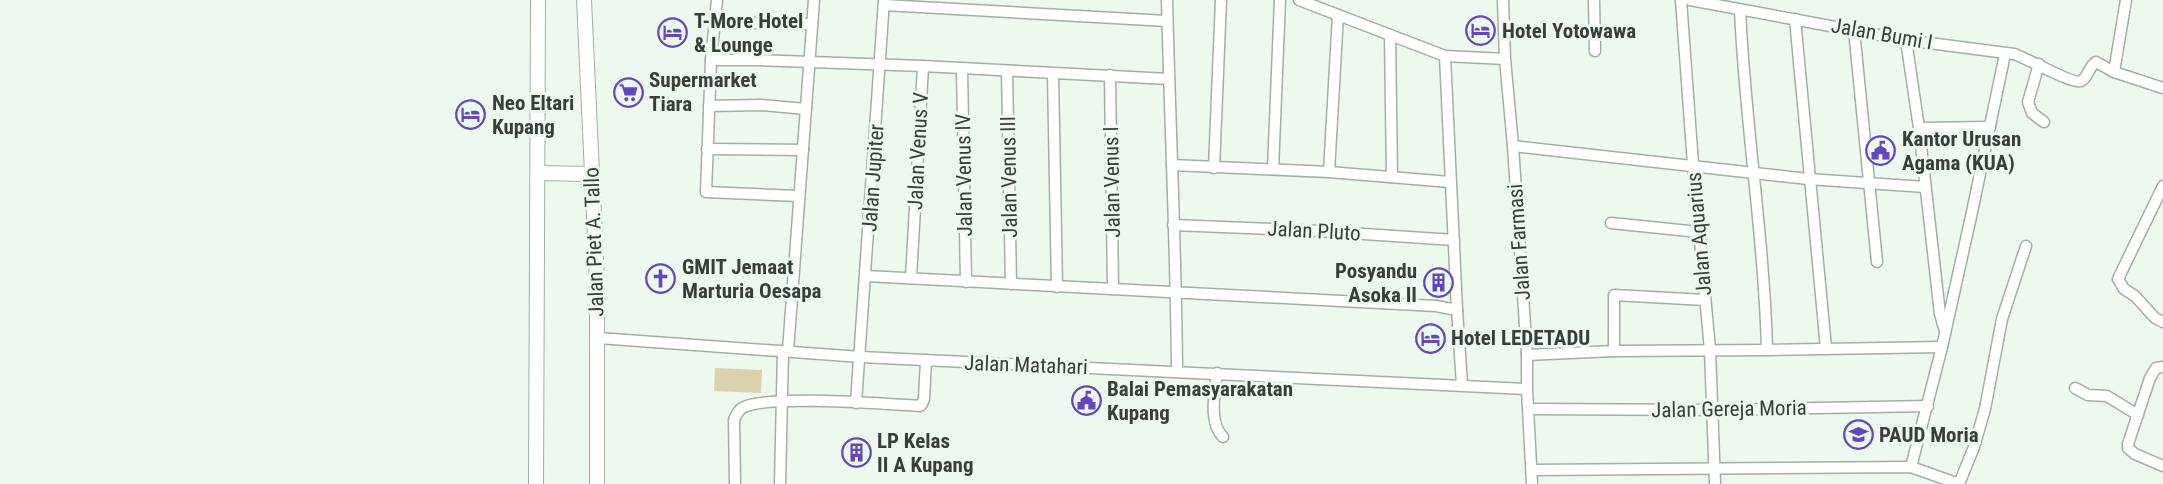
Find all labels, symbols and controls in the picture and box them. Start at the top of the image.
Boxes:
place label: T-More Hotel & Lounge [694,9,803,57]
street label: Jalan Bumi I [1829,13,1935,55]
hotel icon: Hotel Yotowawa [1465,15,1497,47]
hotel icon: T-More Hotel & Lounge [657,17,689,49]
place label: Hotel Yotowawa [1502,19,1636,43]
place label: Supermarket Tiara [649,68,757,116]
supermarket icon: Supermarket Tiara [612,76,644,108]
place label: Neo Eltari Kupang [492,91,574,139]
street label: Jalan Venus V [903,91,933,210]
hotel icon: Neo Eltari Kupang [455,99,487,131]
street label: Jalan Venus IV [951,113,977,237]
street label: Jalan Venus III [996,116,1022,238]
street label: Jalan Jupiter [857,123,889,233]
street label: Jalan Venus I [1099,126,1125,238]
place label: Kantor Urusan Agama (KUA) [1902,127,2021,175]
public building icon: Kantor Urusan Agama (KUA) [1865,135,1897,167]
street label: Jalan Piet A. Tallo [579,167,609,317]
street label: Jalan Aquarius [1682,171,1716,297]
street label: Jalan Farmasi [1503,183,1535,301]
street label: Jalan Pluto [1267,217,1361,245]
place label: GMIT Jemaat Marturia Oesapa [682,255,822,303]
place label: Posyandu Asoka II [1335,259,1417,307]
church icon: GMIT Jemaat Marturia Oesapa [645,263,677,295]
building icon: Posyandu Asoka II [1422,267,1454,299]
hotel icon: Hotel LEDETADU [1414,322,1446,354]
place label: Hotel LEDETADU [1451,326,1590,350]
street label: Jalan Matahari [964,351,1088,379]
place label: Balai Pemasyarakatan Kupang [1107,377,1293,425]
public building icon: Balai Pemasyarakatan Kupang [1070,385,1102,417]
street label: Jalan Gereja Moria [1651,396,1807,422]
school or university icon: PAUD Moria [1842,419,1874,451]
place label: PAUD Moria [1879,423,1979,447]
place label: LP Kelas II A Kupang [877,429,973,477]
building icon: LP Kelas II A Kupang [840,437,872,469]

